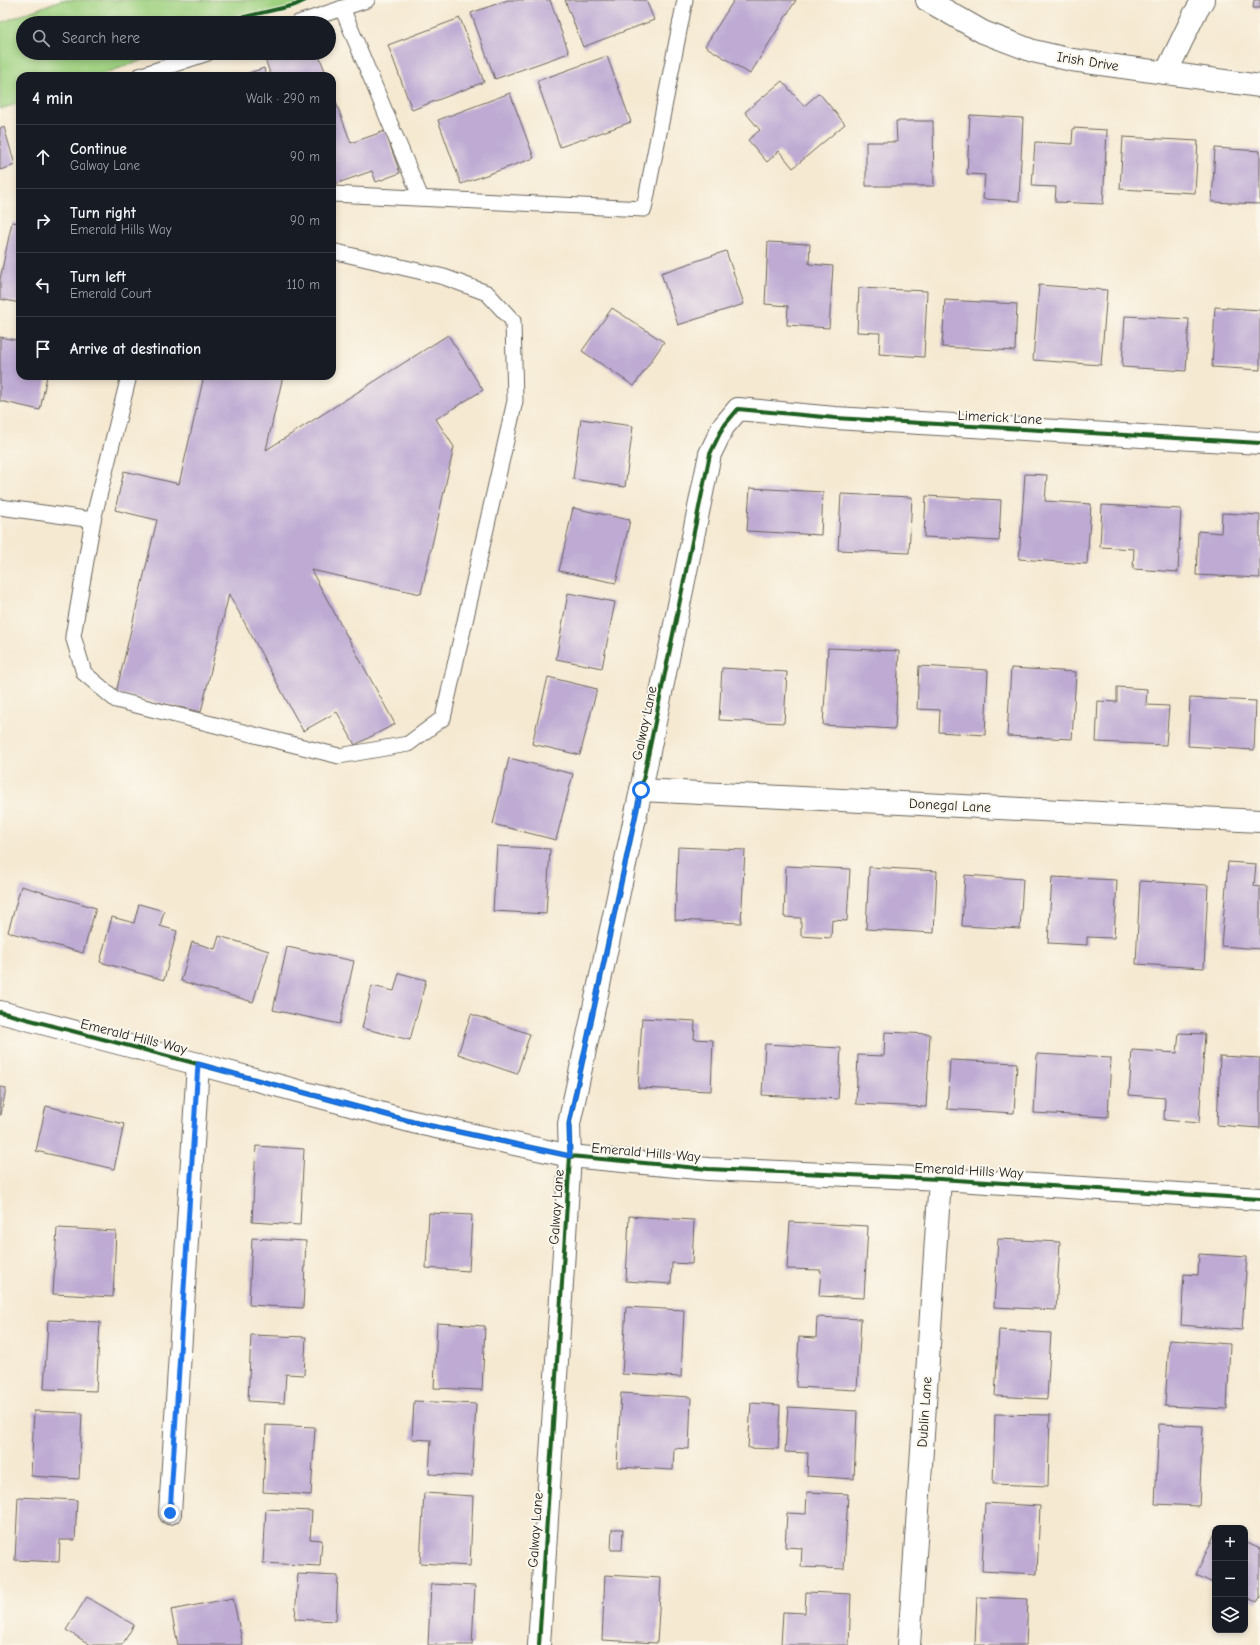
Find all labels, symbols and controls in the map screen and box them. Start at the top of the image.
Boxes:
search box [16,16,336,60]
icon: search [30,27,52,49]
text: Search here [62,29,140,47]
street label: Irish Drive [1056,48,1120,75]
text: 4 min [32,89,73,108]
text: Walk · 290 m [246,91,320,106]
text: Continue [70,140,127,158]
icon: ahead [32,146,54,168]
text: 90 m [290,149,320,164]
text: Galway Lane [70,158,140,173]
text: Turn right [70,204,136,222]
icon: right [32,210,54,232]
text: 90 m [290,213,320,228]
text: Emerald Hills Way [70,222,172,237]
text: Turn left [70,268,126,286]
icon: left [32,274,54,296]
text: 110 m [287,277,320,292]
text: Emerald Court [70,286,151,301]
icon: arrive [32,338,54,360]
text: Arrive at destination [70,340,201,358]
street label: Limerick Lane [957,407,1043,428]
street label: Galway Lane [628,684,661,762]
route start [632,781,650,799]
street label: Donegal Lane [909,795,991,816]
street label: Emerald Hills Way [79,1015,190,1058]
street label: Emerald Hills Way [591,1139,702,1166]
street label: Emerald Hills Way [914,1159,1025,1182]
street label: Galway Lane [545,1169,568,1245]
street label: Dublin Lane [914,1376,935,1448]
street label: Galway Lane [524,1492,547,1568]
route end [161,1504,179,1522]
map controls [1212,1525,1248,1633]
button: + [1212,1525,1248,1561]
button: − [1212,1561,1248,1597]
button: layers [1212,1597,1248,1633]

